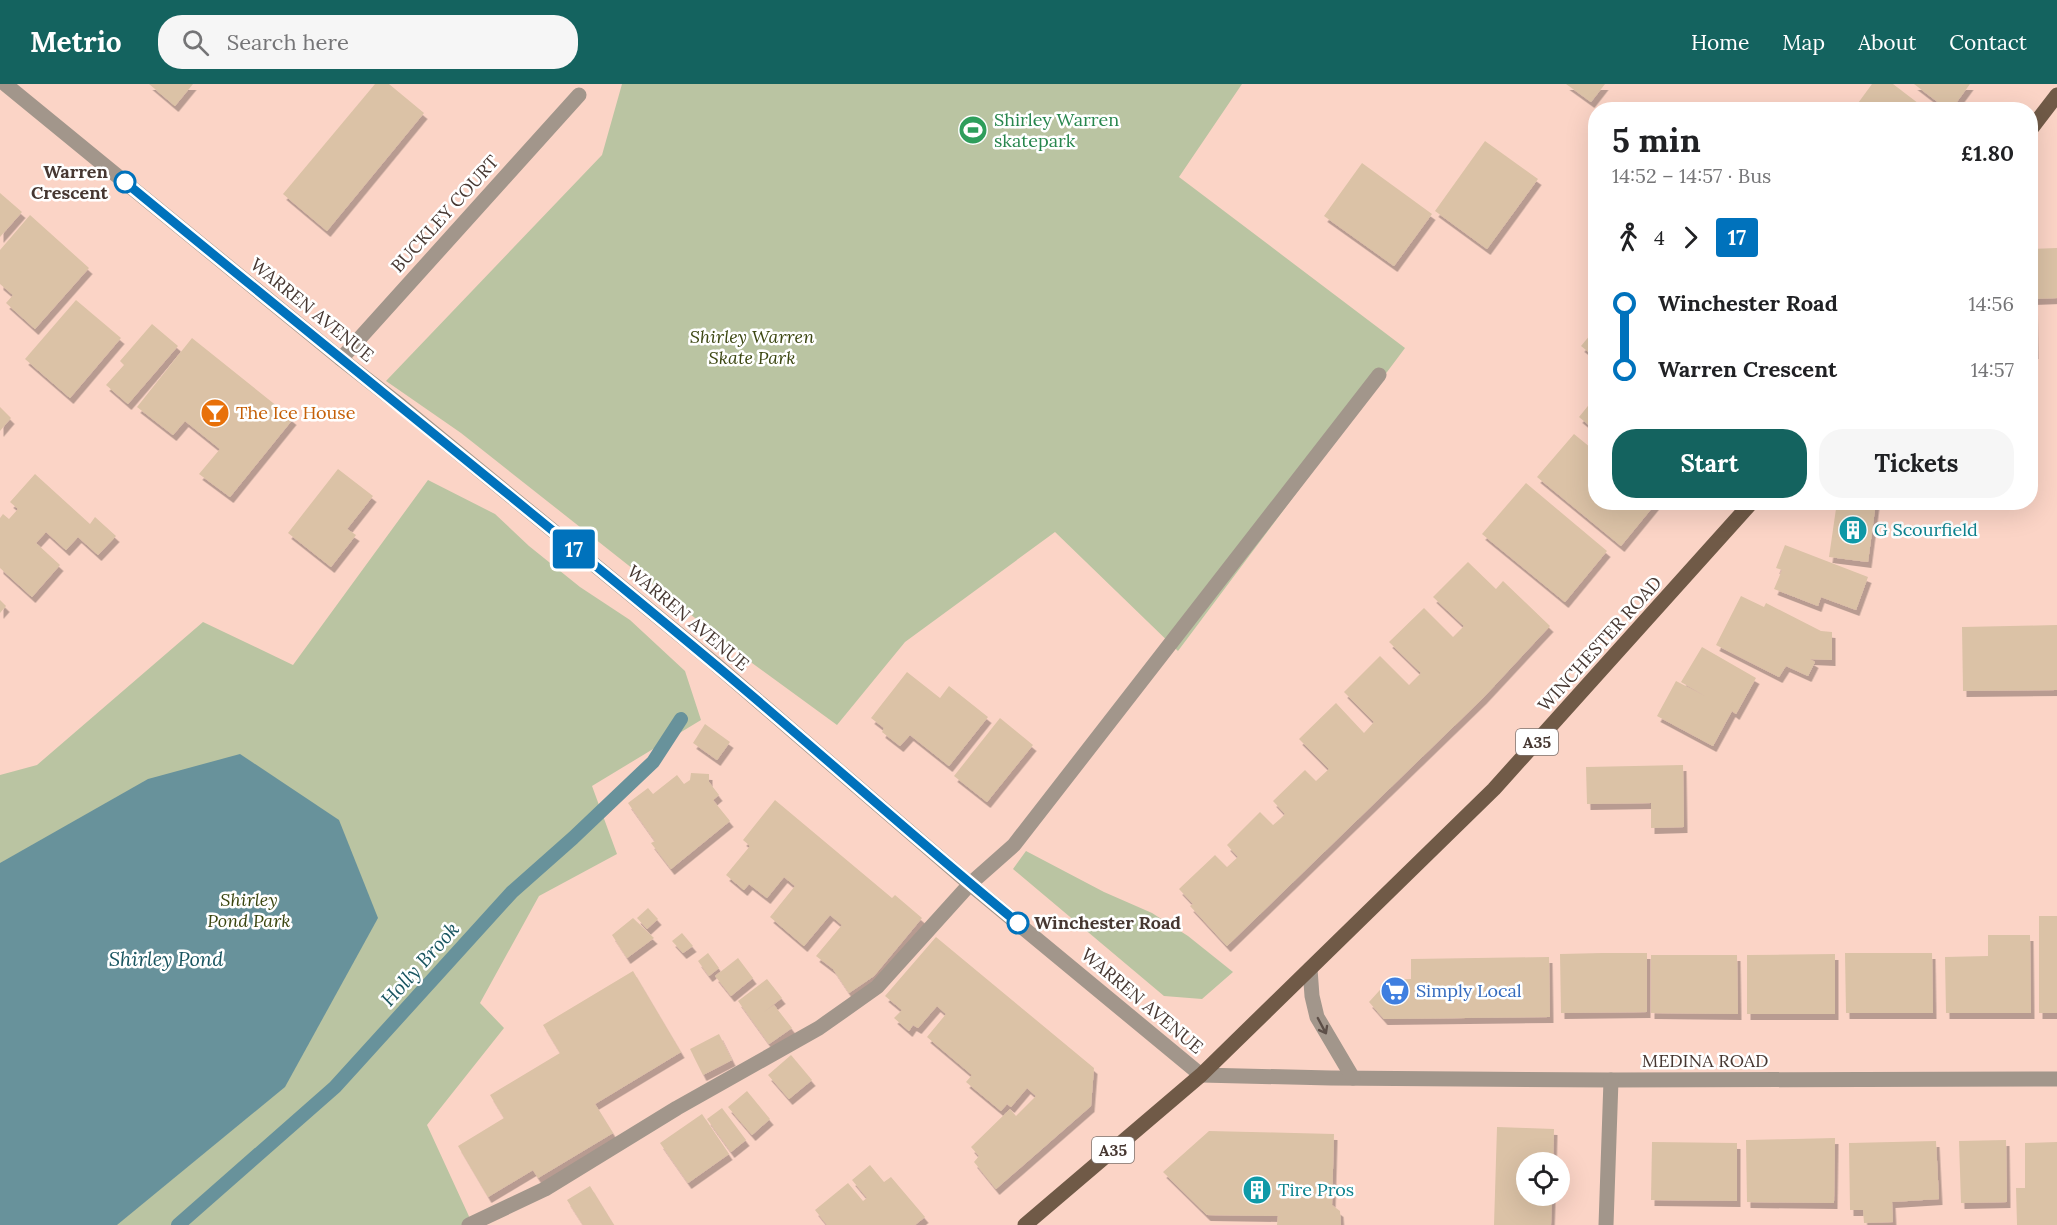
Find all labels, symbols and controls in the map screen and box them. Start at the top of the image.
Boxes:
search box [158,15,578,69]
text: Metrio [30,24,122,60]
icon: search [179,26,212,59]
text: Search here [227,28,349,56]
text: Home [1691,29,1749,56]
text: Map [1782,29,1825,56]
text: About [1858,29,1916,56]
text: Contact [1949,29,2027,56]
place label: Shirley Warren skatepark [994,108,1119,152]
sports icon: Shirley Warren skatepark [957,114,989,146]
text: 5 min [1612,119,1701,161]
text: £1.80 [1961,139,2014,167]
street label: BUCKLEY COURT [386,150,504,277]
place label: Warren Crescent [31,160,109,204]
text: 14:52 – 14:57 · Bus [1612,163,1771,188]
marker: Warren Crescent [114,171,136,193]
icon: walk [1612,221,1645,254]
icon: forward [1674,221,1707,254]
text: 17 [1728,224,1746,251]
text: 4 [1654,225,1665,250]
street label: WARREN AVENUE [246,253,379,367]
text: Winchester Road [1658,289,1838,317]
text: 14:56 [1968,291,2014,316]
park label: Shirley Warren Skate Park [690,325,814,369]
text: Warren Crescent [1658,355,1837,383]
text: 14:57 [1971,357,2014,382]
bar icon: The Ice House [199,397,231,429]
place label: The Ice House [236,401,356,424]
button: Start [1612,429,1807,498]
button: Tickets [1819,429,2014,498]
building icon: G Scourfield [1837,514,1869,546]
place label: G Scourfield [1874,518,1978,541]
line badge: 17 [547,530,601,568]
text: 17 [565,536,583,563]
street label: WARREN AVENUE [622,560,754,675]
street label: WINCHESTER ROAD [1533,571,1667,716]
road number: A35 [1516,729,1558,755]
park label: Shirley Pond Park [207,888,291,932]
place label: Winchester Road [1034,911,1181,934]
marker: Winchester Road [1007,912,1029,934]
water label: Holly Brook [375,916,464,1011]
street label: WARREN AVENUE [1076,943,1208,1058]
water label: Shirley Pond [109,946,224,971]
supermarket icon: Simply Local [1379,975,1411,1007]
place label: Simply Local [1416,979,1522,1002]
one-way arrow [1317,1016,1328,1034]
street label: MEDINA ROAD [1642,1049,1768,1072]
road number: A35 [1092,1137,1134,1163]
map controls [1516,1152,1570,1206]
button: locate [1516,1152,1570,1206]
building icon: Tire Pros [1241,1174,1273,1206]
place label: Tire Pros [1278,1178,1354,1201]

